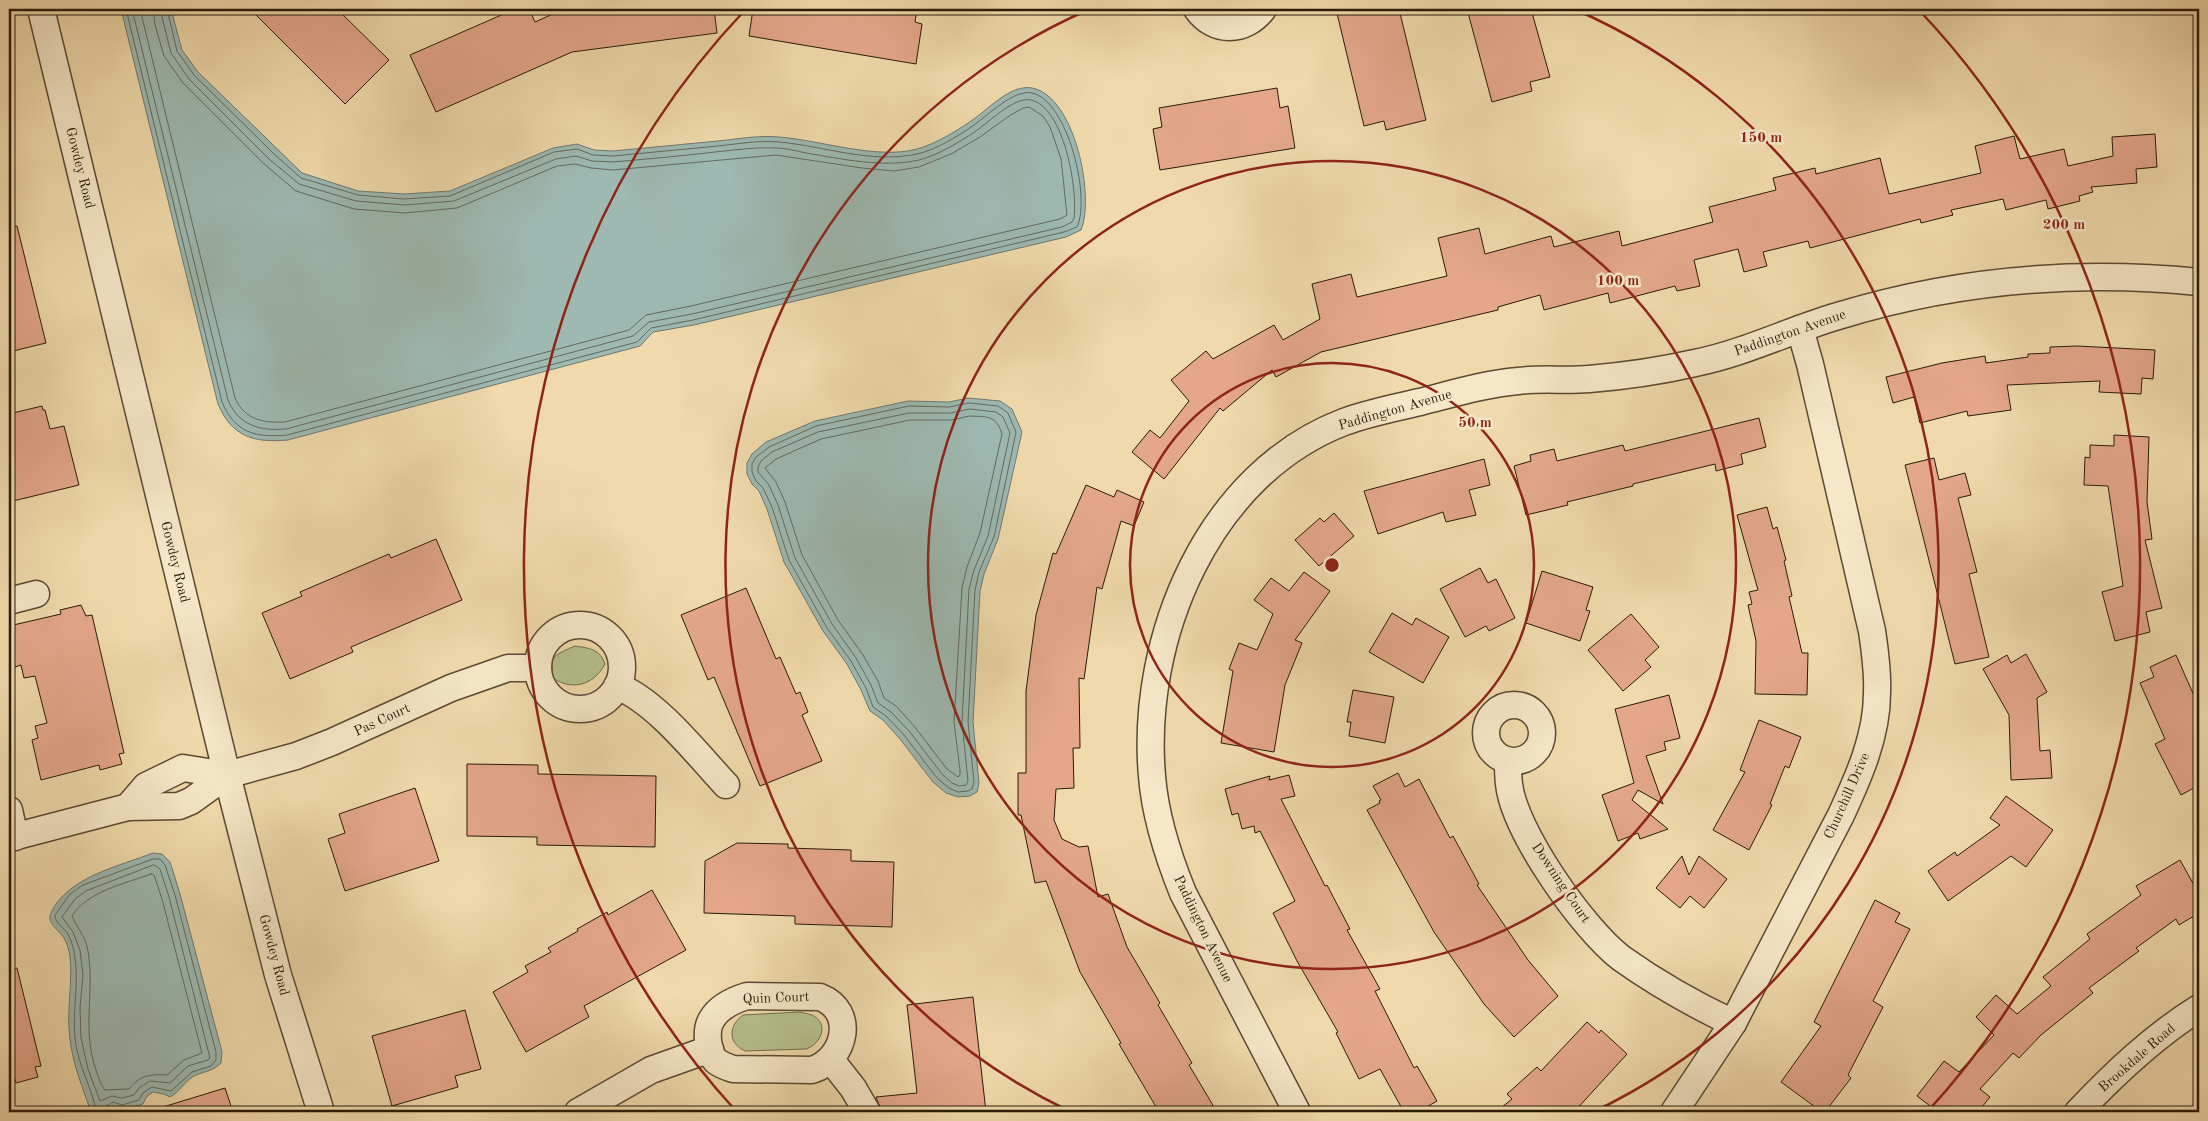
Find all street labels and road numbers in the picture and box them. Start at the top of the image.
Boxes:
street label: Gowdey Road [63,126,97,210]
street label: Paddington Avenue [1732,307,1848,359]
street label: Paddington Avenue [1337,387,1453,433]
street label: Gowdey Road [158,520,192,604]
street label: Pas Court [352,701,412,739]
street label: Churchill Drive [1822,751,1872,841]
street label: Downing Court [1529,840,1593,926]
street label: Paddington Avenue [1171,873,1235,985]
street label: Gowdey Road [256,913,292,997]
street label: Quin Court [742,990,810,1006]
street label: Brookdale Road [2096,1021,2178,1095]

